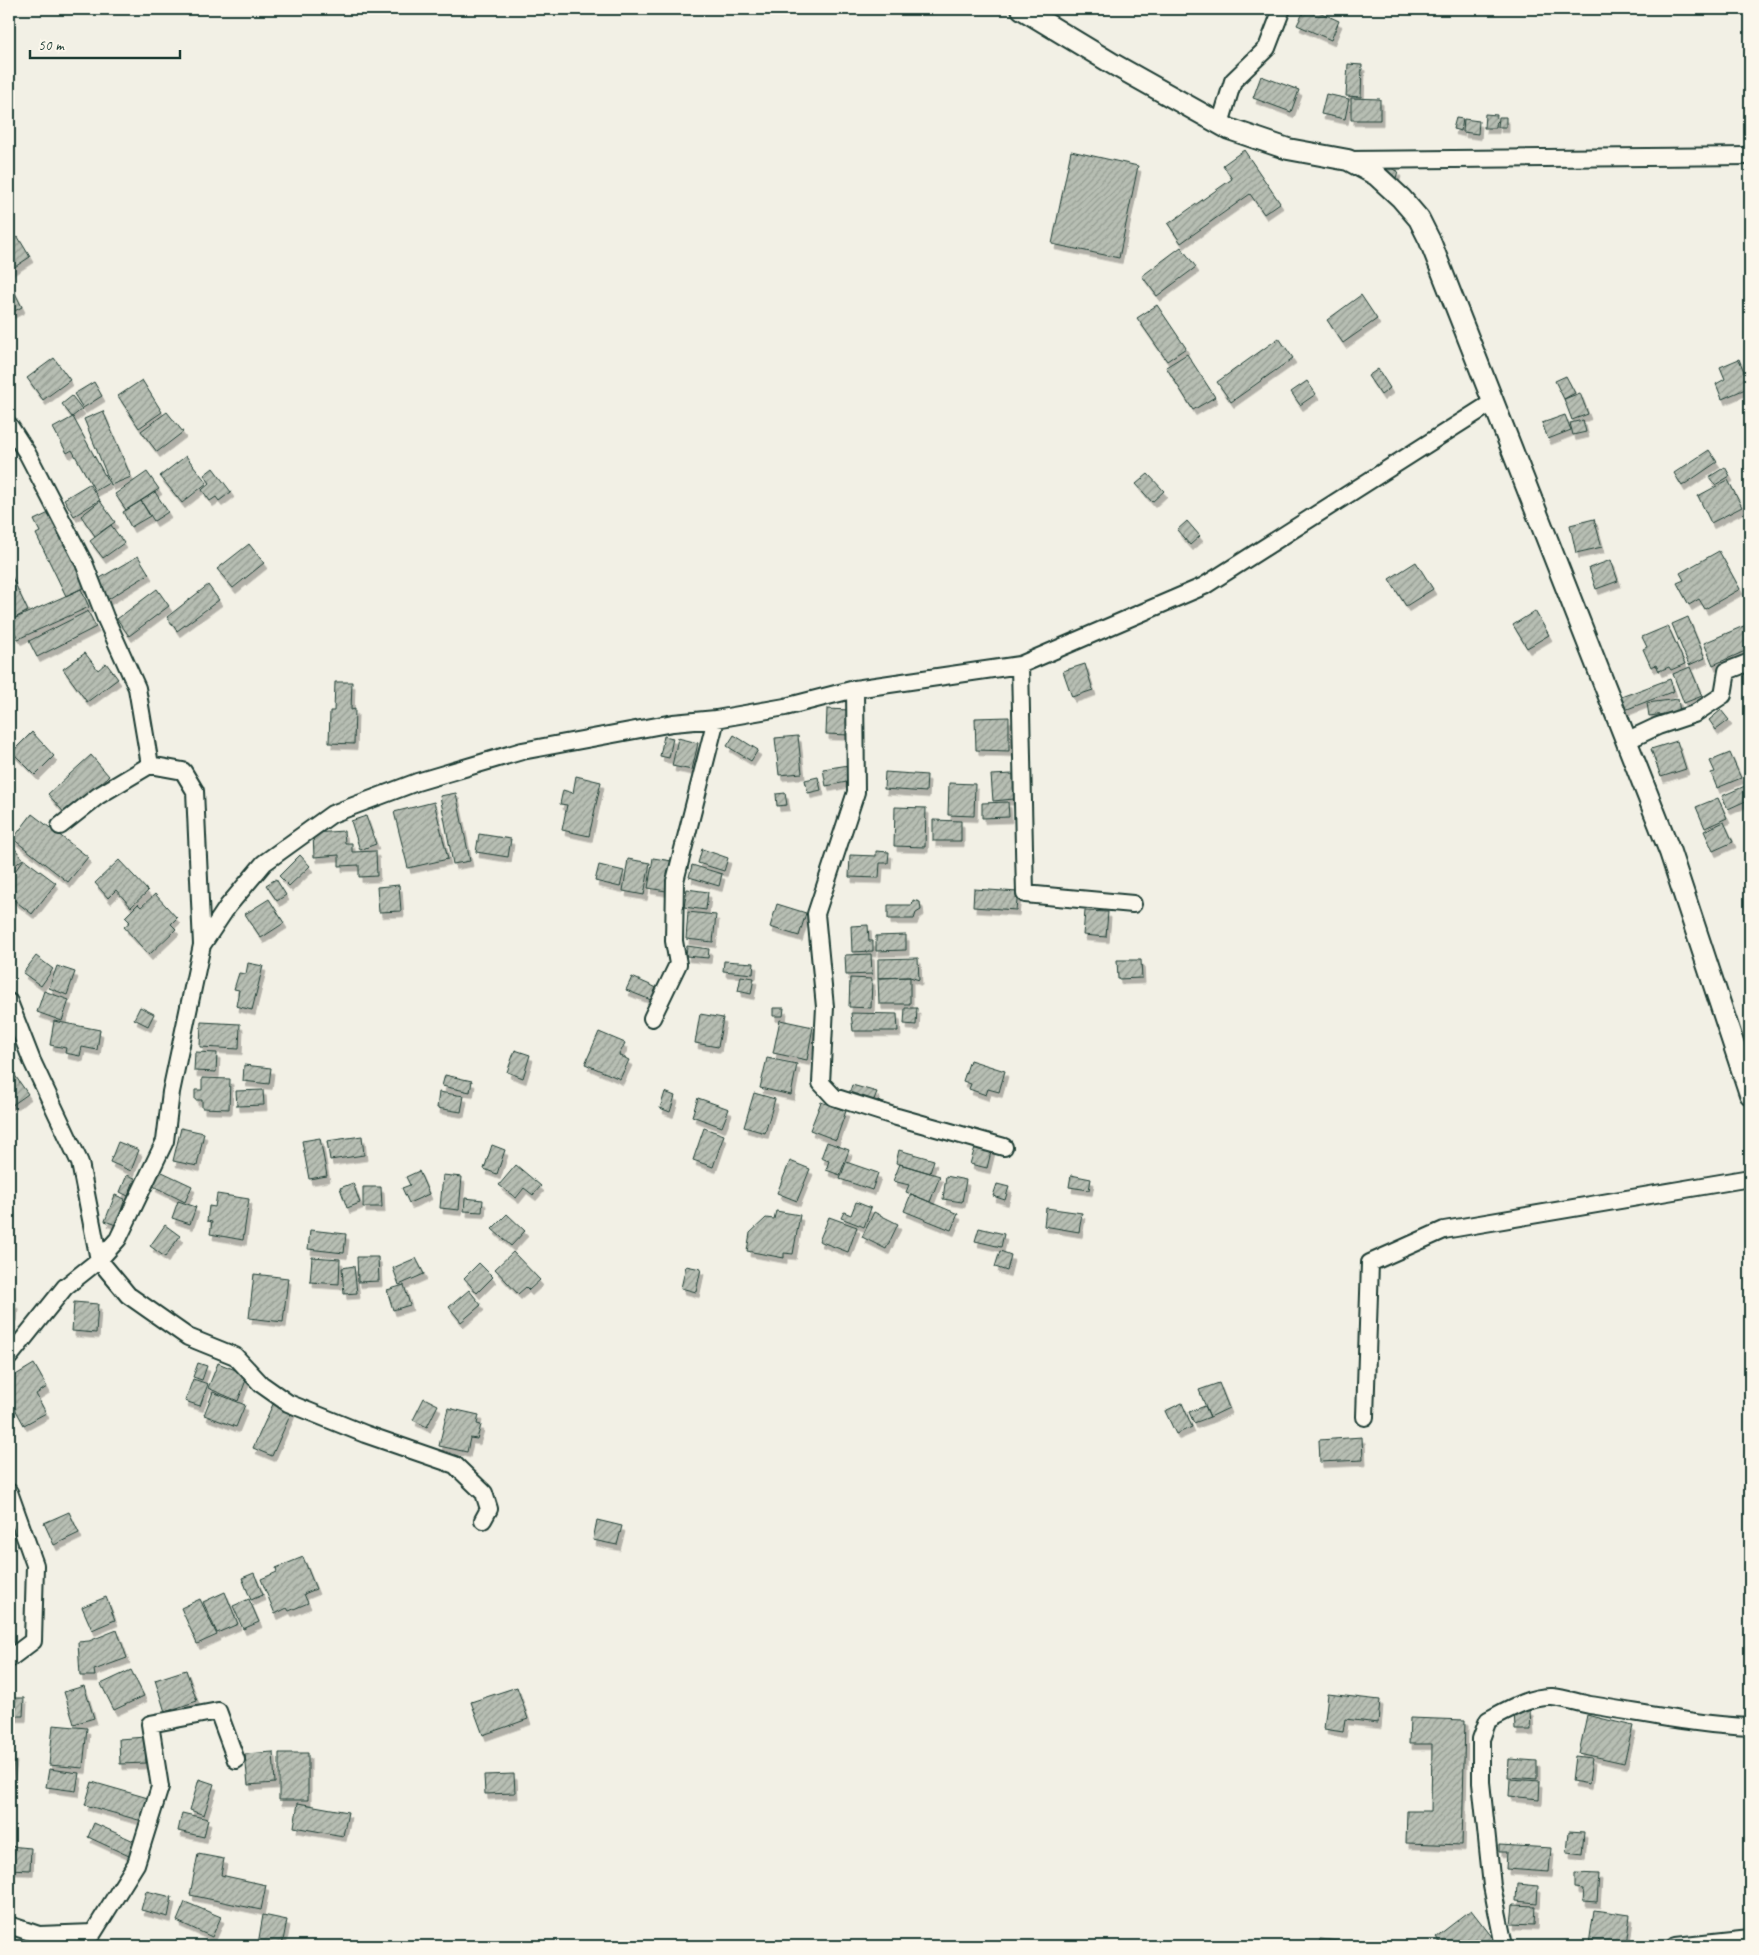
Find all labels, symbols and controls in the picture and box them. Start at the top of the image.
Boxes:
scale bar [30,28,180,60]
text: 50 m [38,36,65,55]

